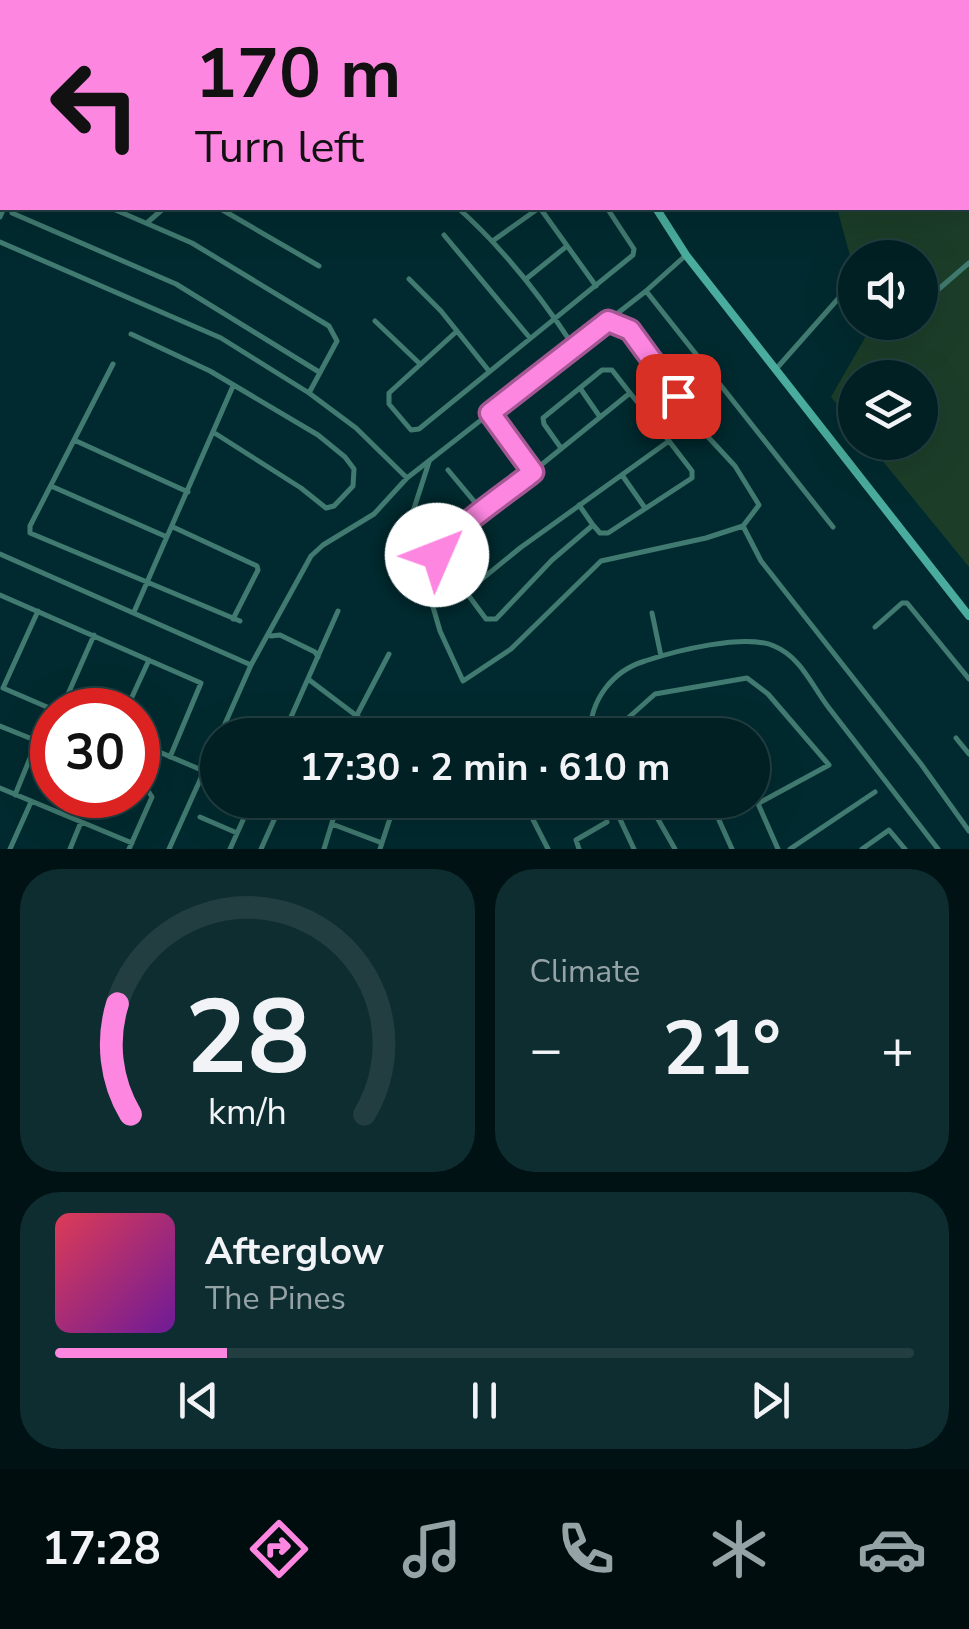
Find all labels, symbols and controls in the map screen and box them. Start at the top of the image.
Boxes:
text: 170 m [195,26,401,122]
icon: left [30,40,160,170]
text: Turn left [195,117,364,178]
map controls [838,240,938,460]
button: sound [838,240,938,340]
pin [636,354,721,439]
button: layers [838,360,938,460]
icon: arrive [651,369,706,424]
position arrow [385,503,489,607]
speed limit sign: 30 [30,688,160,818]
text: 17:30 · 2 min · 610 m [300,742,670,793]
text: Climate [530,950,640,993]
text: 28 [185,967,310,1109]
text: 21° [663,998,781,1100]
text: − [530,1012,563,1087]
text: + [881,1012,914,1087]
text: km/h [208,1088,287,1137]
text: Afterglow [205,1226,384,1277]
text: The Pines [205,1277,346,1320]
icon: previous [171,1373,226,1428]
icon: pause [457,1373,512,1428]
icon: next [743,1373,798,1428]
icon: directions [244,1514,314,1584]
icon: music [397,1514,467,1584]
icon: phone [551,1514,621,1584]
icon: climate [704,1514,774,1584]
icon: car [857,1514,927,1584]
text: 17:28 [42,1519,161,1580]

